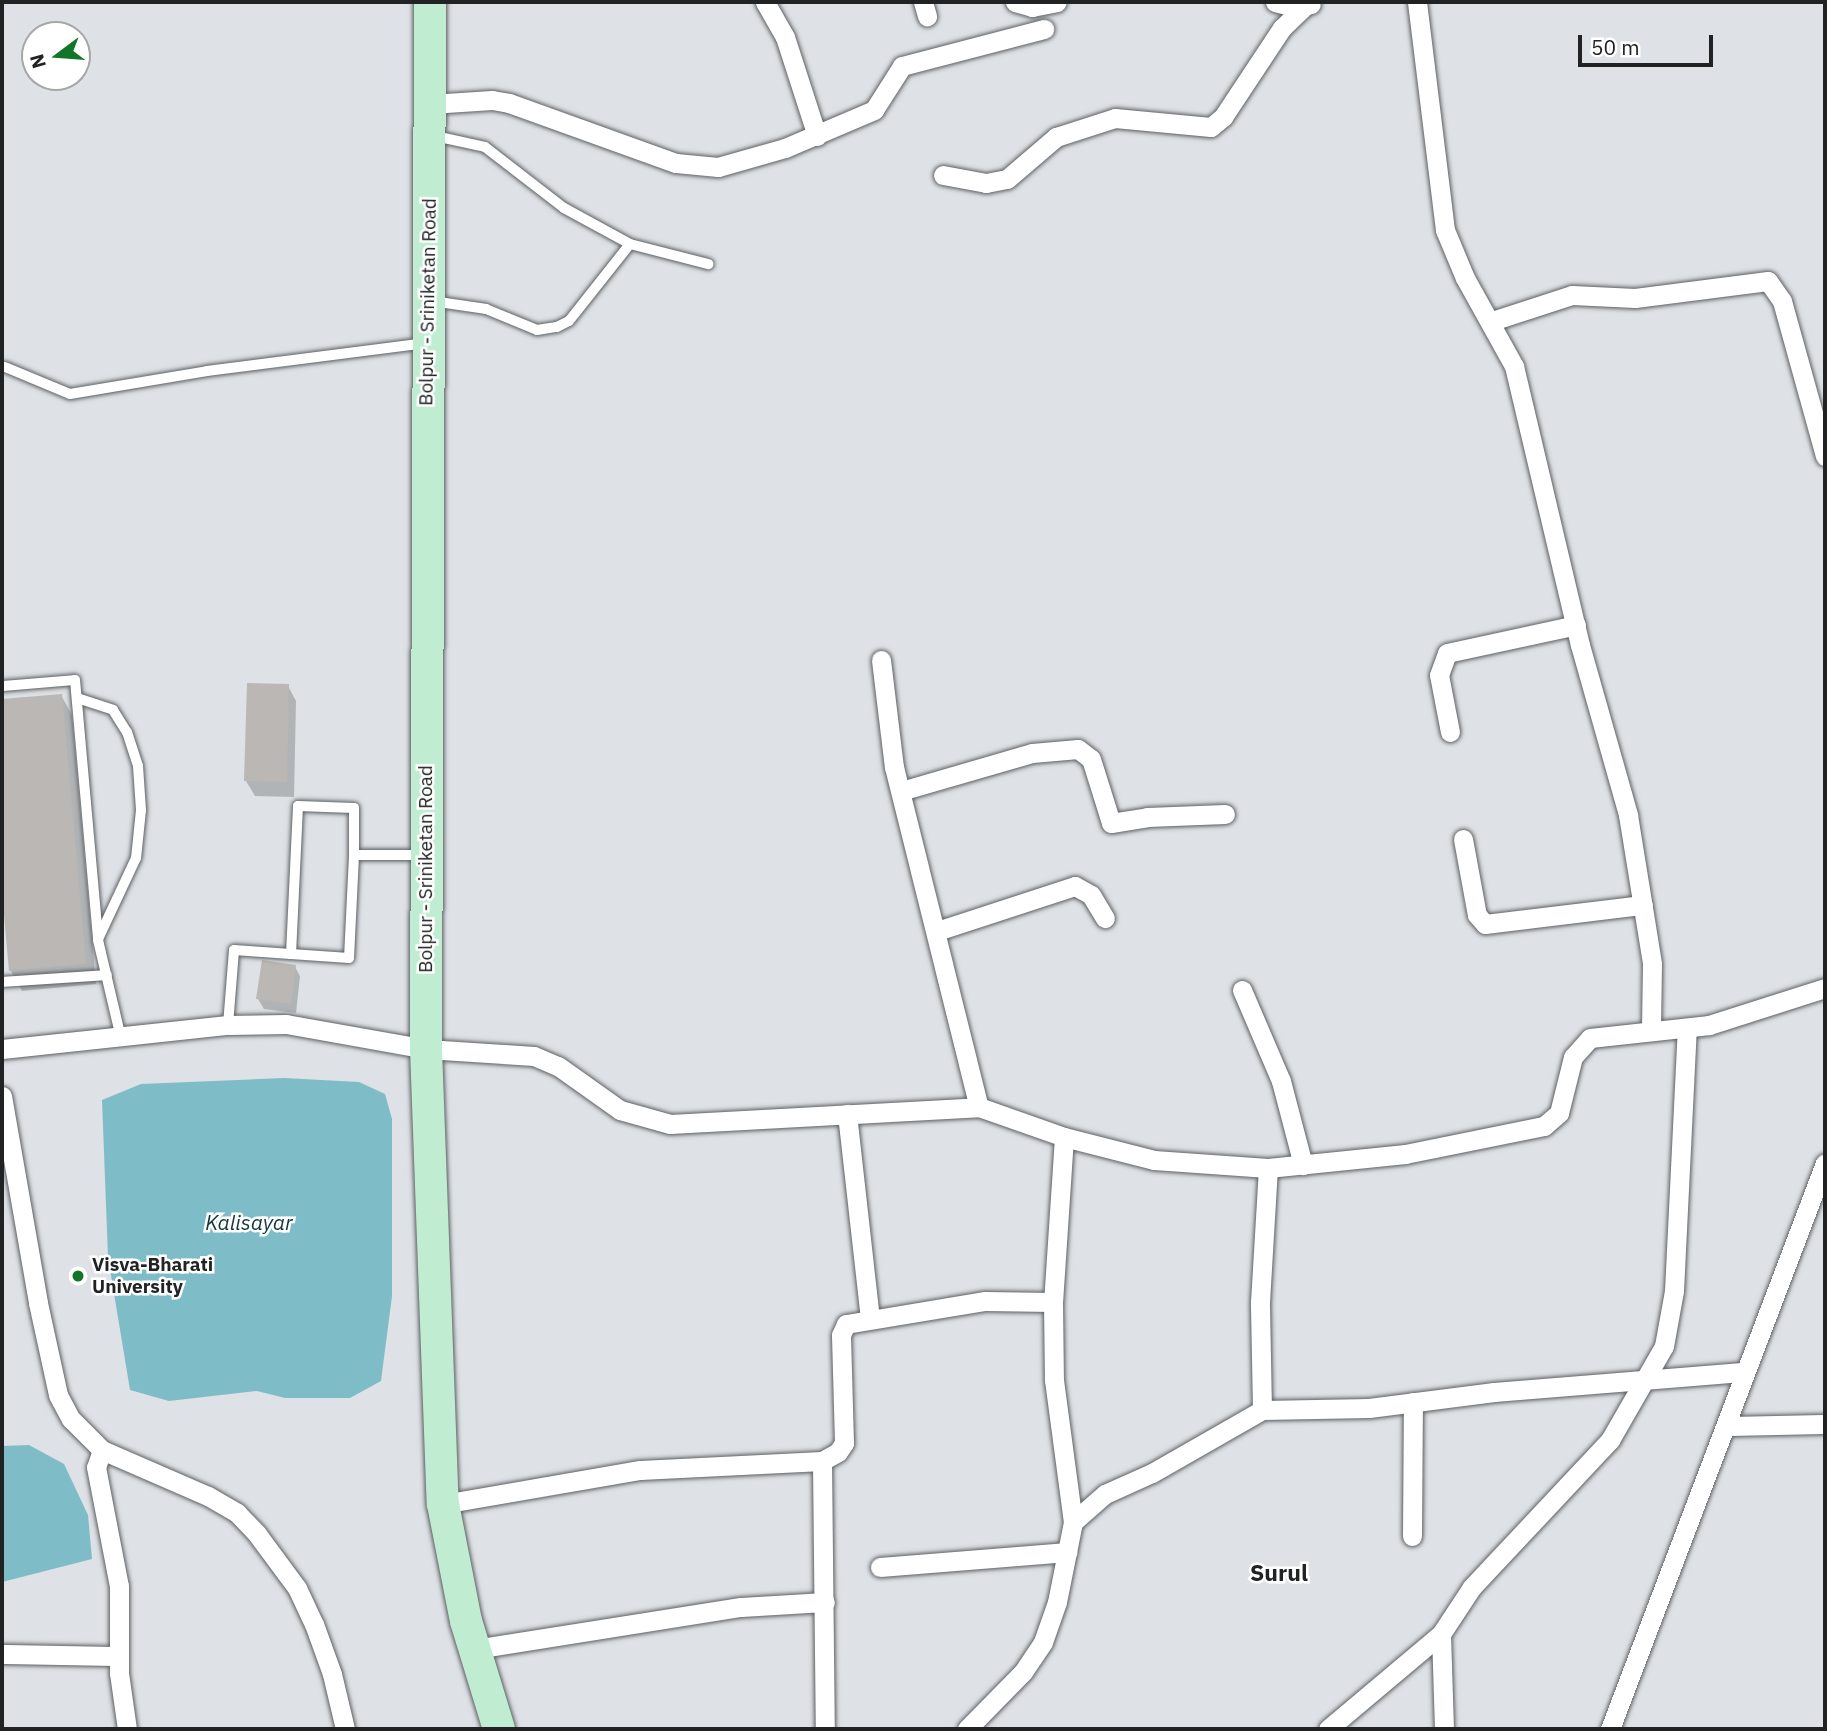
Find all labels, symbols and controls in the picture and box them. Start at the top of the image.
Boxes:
north arrow [21,21,91,91]
scale bar [1582,21,1717,65]
text: 50 m [1591,33,1640,61]
text: N [24,51,51,71]
street label: Bolpur - Sriniketan Road [415,198,441,406]
street label: Bolpur - Sriniketan Road [415,765,437,973]
water label: Kalisayar [205,1209,293,1235]
place label: Visva-Bharati University [92,1254,213,1298]
marker: Visva-Bharati University [70,1268,86,1284]
district label: Surul [1250,1558,1308,1586]

